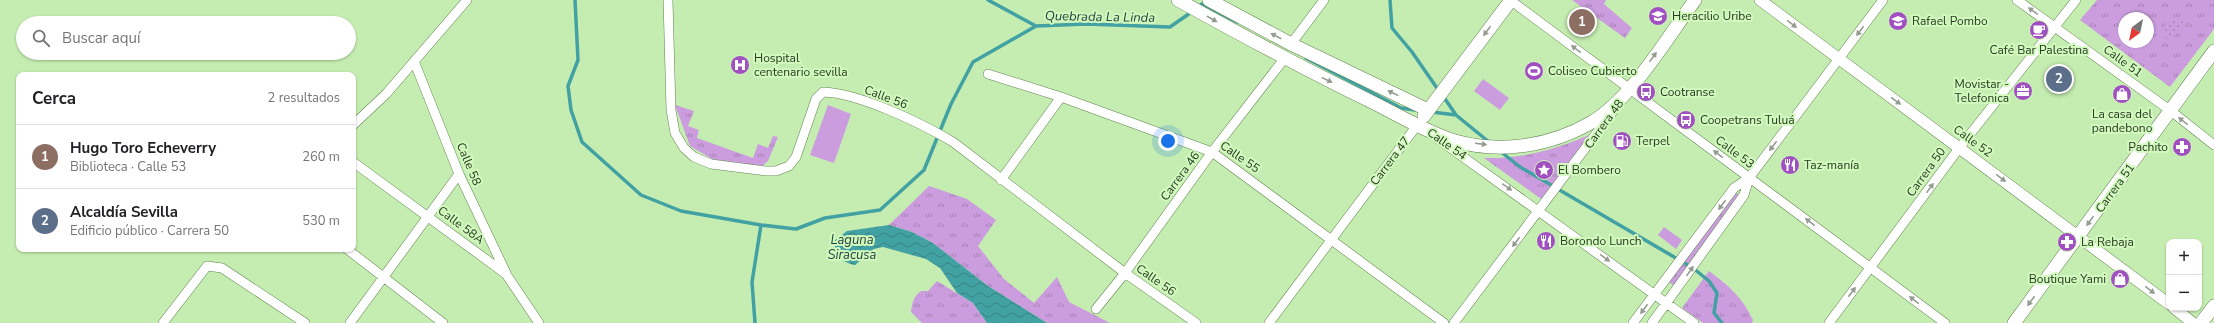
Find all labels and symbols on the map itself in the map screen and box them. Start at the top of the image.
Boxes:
school or university icon: Heracilio Uribe [1647,5,1669,27]
water label: Quebrada La Linda [1045,7,1155,27]
pin: 1 [1569,7,1595,37]
one-way arrow [2028,7,2038,15]
place label: Heracilio Uribe [1672,8,1752,24]
school or university icon: Rafael Pombo [1887,10,1909,32]
north arrow [2118,12,2154,48]
place label: Rafael Pombo [1912,13,1988,29]
one-way arrow [1206,16,1218,22]
one-way arrow [1786,19,1797,28]
cafe icon: Café Bar Palestina [2028,19,2050,41]
one-way arrow [1483,26,1491,37]
one-way arrow [1856,26,1864,37]
one-way arrow [1271,33,1282,40]
street label: Calle 51 [2100,41,2146,81]
place label: Café Bar Palestina [1990,42,2088,58]
one-way arrow [1571,45,1581,53]
place label: Hospital centenario sevilla [754,50,848,80]
one-way arrow [1649,52,1657,63]
hospital icon: Hospital centenario sevilla [729,54,751,76]
sports icon: Coliseo Cubierto [1523,60,1545,82]
place label: Coliseo Cubierto [1548,63,1637,79]
pin: 2 [2046,64,2072,94]
place label: Movistar - Telefonica [1954,76,2009,106]
one-way arrow [1321,77,1332,83]
office icon: Movistar - Telefonica [2012,80,2034,102]
street label: Calle 56 [862,81,910,113]
bus stop icon: Cootranse [1635,81,1657,103]
shop icon: La casa del pandebono [2111,83,2133,105]
place label: Cootranse [1660,84,1715,100]
one-way arrow [1388,90,1399,96]
street label: Carrera 48 [1581,96,1627,152]
one-way arrow [1891,97,1901,105]
place label: La casa del pandebono [2092,106,2153,136]
bus stop icon: Coopetrans Tuluá [1675,109,1697,131]
place label: Coopetrans Tuluá [1700,112,1795,128]
one-way arrow [2178,116,2189,125]
street label: Calle 52 [1950,121,1996,161]
street label: Calle 54 [1424,124,1470,164]
fuel station icon: Terpel [1611,130,1633,152]
your location [1158,131,1178,151]
street label: Calle 53 [1712,132,1758,172]
street label: Carrera 47 [1366,133,1414,189]
place label: Terpel [1636,133,1670,149]
pharmacy icon: Pachito [2171,136,2193,158]
street label: Calle 55 [1217,137,1263,177]
place label: Pachito [2128,139,2168,155]
street label: Calle 58 [453,140,485,188]
one-way arrow [1475,141,1487,148]
one-way arrow [1769,141,1777,152]
street label: Carrera 50 [1903,144,1949,200]
street label: Carrera 46 [1157,148,1203,204]
one-way arrow [1713,150,1723,158]
restaurant icon: Taz-manía [1779,154,1801,176]
place label: Taz-manía [1804,157,1859,173]
place icon: El Bombero [1533,159,1555,181]
street label: Carrera 51 [2092,160,2138,216]
place label: El Bombero [1558,162,1621,178]
one-way arrow [1996,173,2006,181]
one-way arrow [1926,182,1934,193]
one-way arrow [1501,183,1512,191]
one-way arrow [1718,199,1726,210]
street label: Calle 58A [435,202,488,248]
one-way arrow [2086,216,2094,227]
one-way arrow [1804,218,1815,226]
restaurant icon: Borondo Lunch [1535,230,1557,252]
water label: Laguna Siracusa [828,231,877,264]
pharmacy icon: La Rebaja [2056,231,2078,253]
place label: Borondo Lunch [1560,233,1642,249]
place label: La Rebaja [2081,234,2134,250]
one-way arrow [1512,236,1521,247]
one-way arrow [1600,254,1611,262]
street label: Calle 56 [1133,260,1179,300]
one-way arrow [1686,266,1694,277]
shop icon: Boutique Yami [2109,268,2131,290]
place label: Boutique Yami [2029,271,2106,287]
one-way arrow [2144,285,2155,294]
one-way arrow [1848,287,1856,297]
one-way arrow [1909,296,1919,304]
one-way arrow [2027,296,2035,306]
one-way arrow [1640,303,1648,314]

